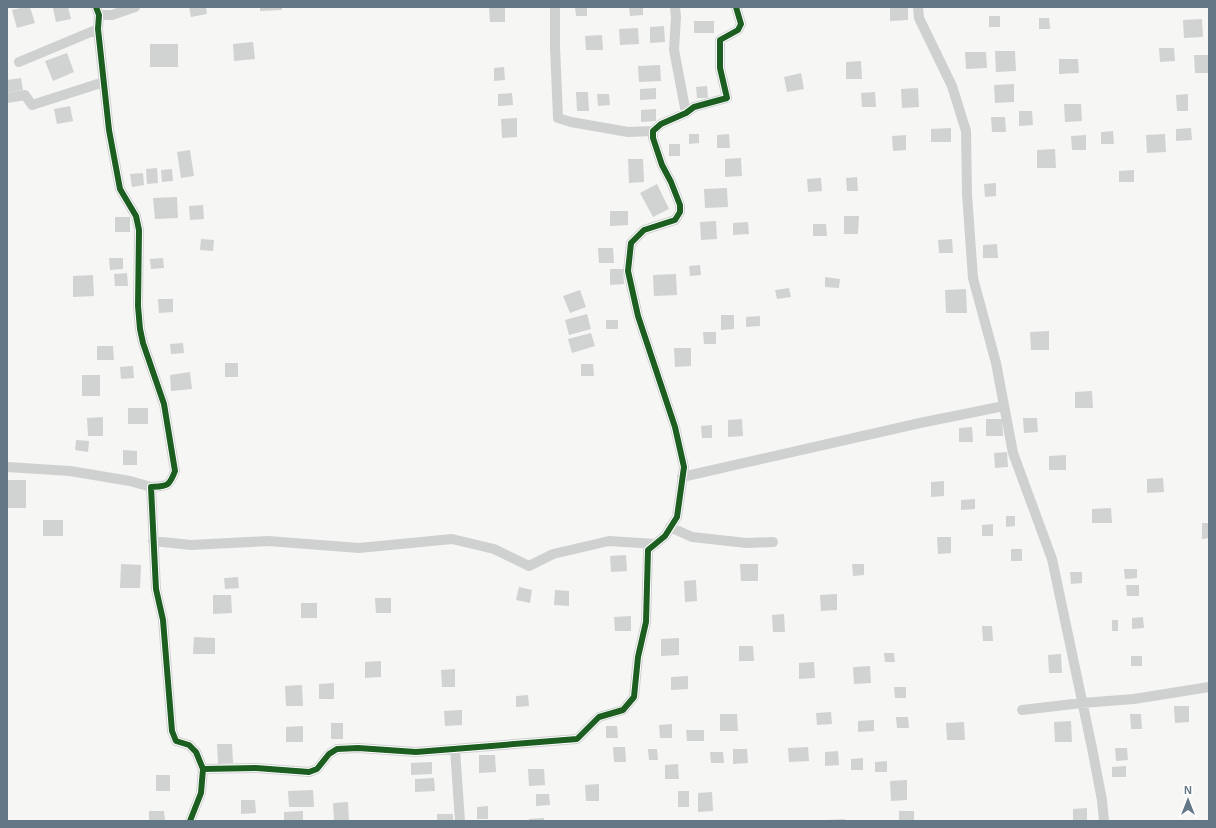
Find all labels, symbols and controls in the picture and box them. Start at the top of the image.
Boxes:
north arrow [1168,780,1208,820]
text: N [1184,784,1192,796]

